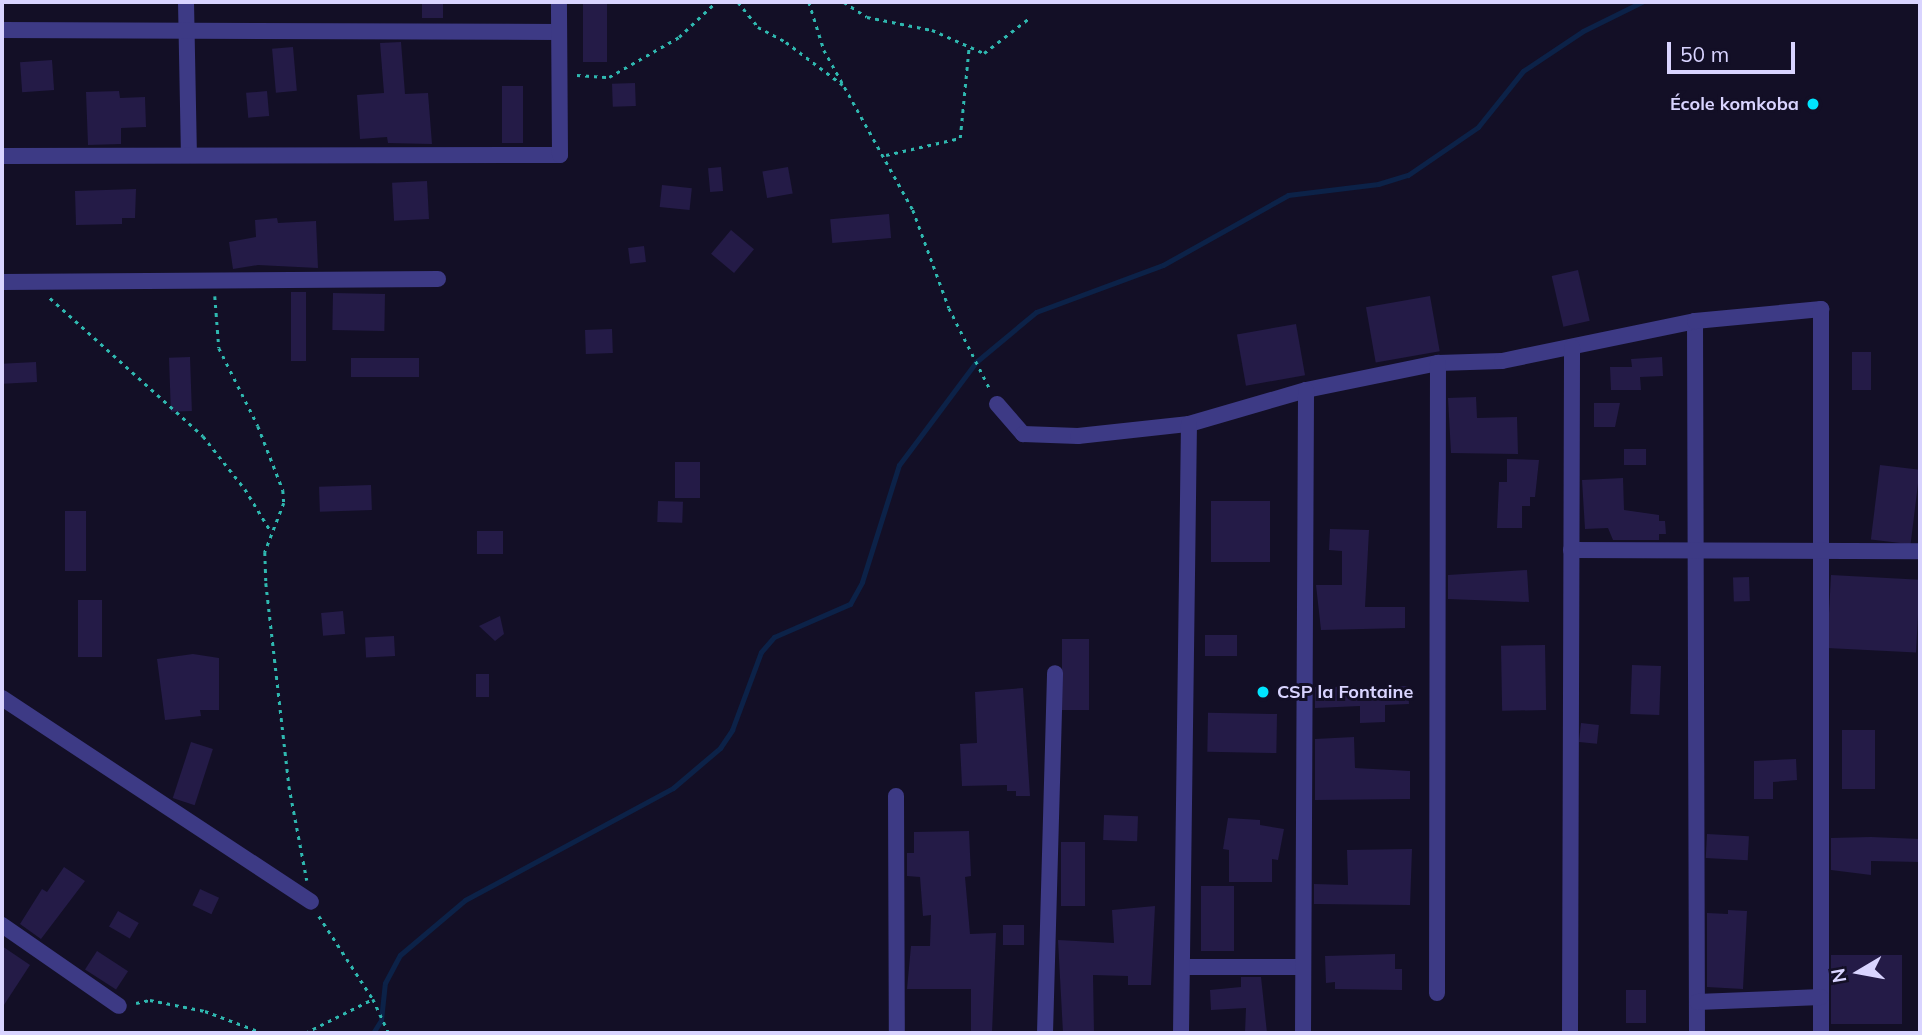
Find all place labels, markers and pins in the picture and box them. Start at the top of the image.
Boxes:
place label: École komkoba [1670,93,1799,115]
marker: École komkoba [1805,96,1821,112]
place label: CSP la Fontaine [1277,681,1413,703]
marker: CSP la Fontaine [1255,684,1271,700]

